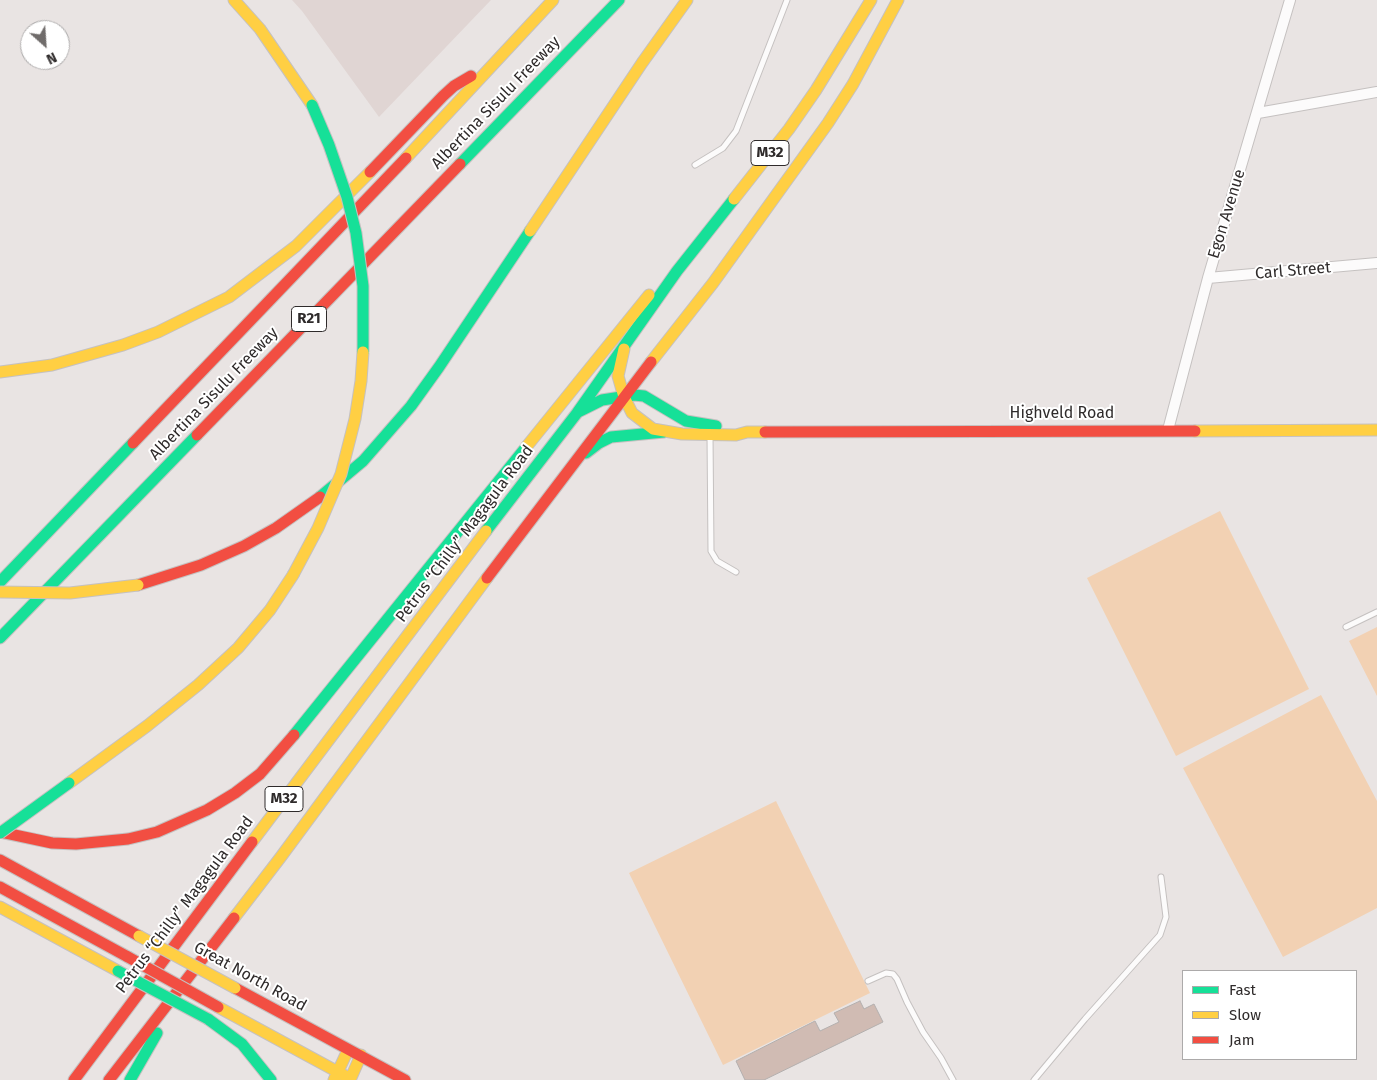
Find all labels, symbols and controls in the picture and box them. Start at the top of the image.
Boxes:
north arrow [20,20,70,70]
street label: Albertina Sisulu Freeway [428,33,564,173]
text: N [43,48,59,68]
road number: M32 [751,140,789,166]
street label: Egon Avenue [1204,167,1250,261]
street label: Carl Street [1254,258,1332,284]
road number: R21 [292,306,326,332]
street label: Albertina Sisulu Freeway [146,324,282,464]
street label: Highveld Road [1010,404,1114,424]
street label: Petrus “Chilly” Magagula Road [392,442,538,626]
road number: M32 [265,786,303,812]
street label: Petrus “Chilly” Magagula Road [112,813,258,997]
street label: Great North Road [190,938,310,1016]
legend [1182,970,1357,1060]
text: Fast [1229,981,1256,999]
text: Slow [1229,1006,1261,1024]
text: Jam [1229,1031,1255,1049]

